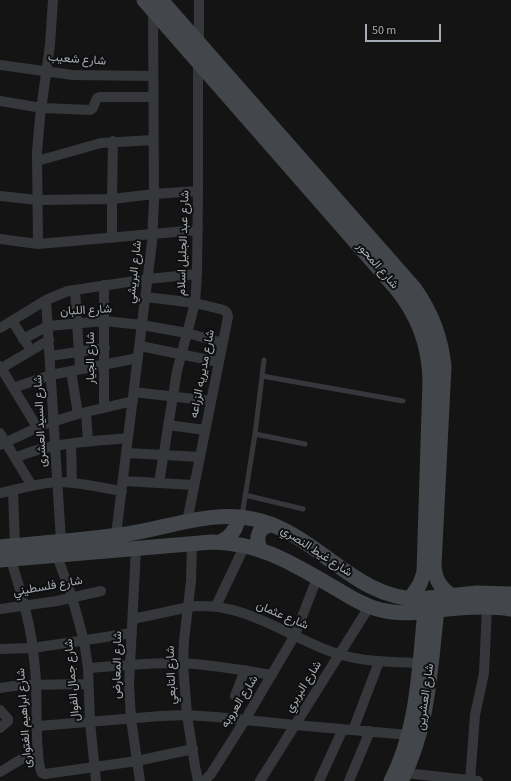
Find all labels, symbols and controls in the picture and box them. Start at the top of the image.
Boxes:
scale bar [367,16,443,42]
text: 50 m [372,22,396,39]
street label: شارع شعيب [47,51,107,69]
street label: شارع عبد الجليل اسلام [175,190,193,296]
street label: شارع البريشي [125,240,145,304]
street label: شارع المحور [353,240,401,292]
street label: شارع اللبان [60,302,112,320]
street label: شارع مديريه الزراعه [187,329,219,419]
street label: شارع الجيار [84,332,98,384]
street label: شارع السيد العشرى [31,374,51,468]
street label: شارع غيط النصري [278,524,354,580]
street label: شارع فلسطيني [12,574,84,600]
street label: شارع عثمان [254,599,310,633]
street label: شارع المعارض [110,631,126,699]
street label: شارع جمال الفوال [62,638,84,722]
street label: شارع التابعي [164,645,180,705]
street label: شارع البربري [283,659,325,715]
street label: شارع العشرين [414,663,438,731]
street label: شارع ابراهيم الغتوارى [14,667,36,769]
street label: شارع العروبه [218,673,262,731]

